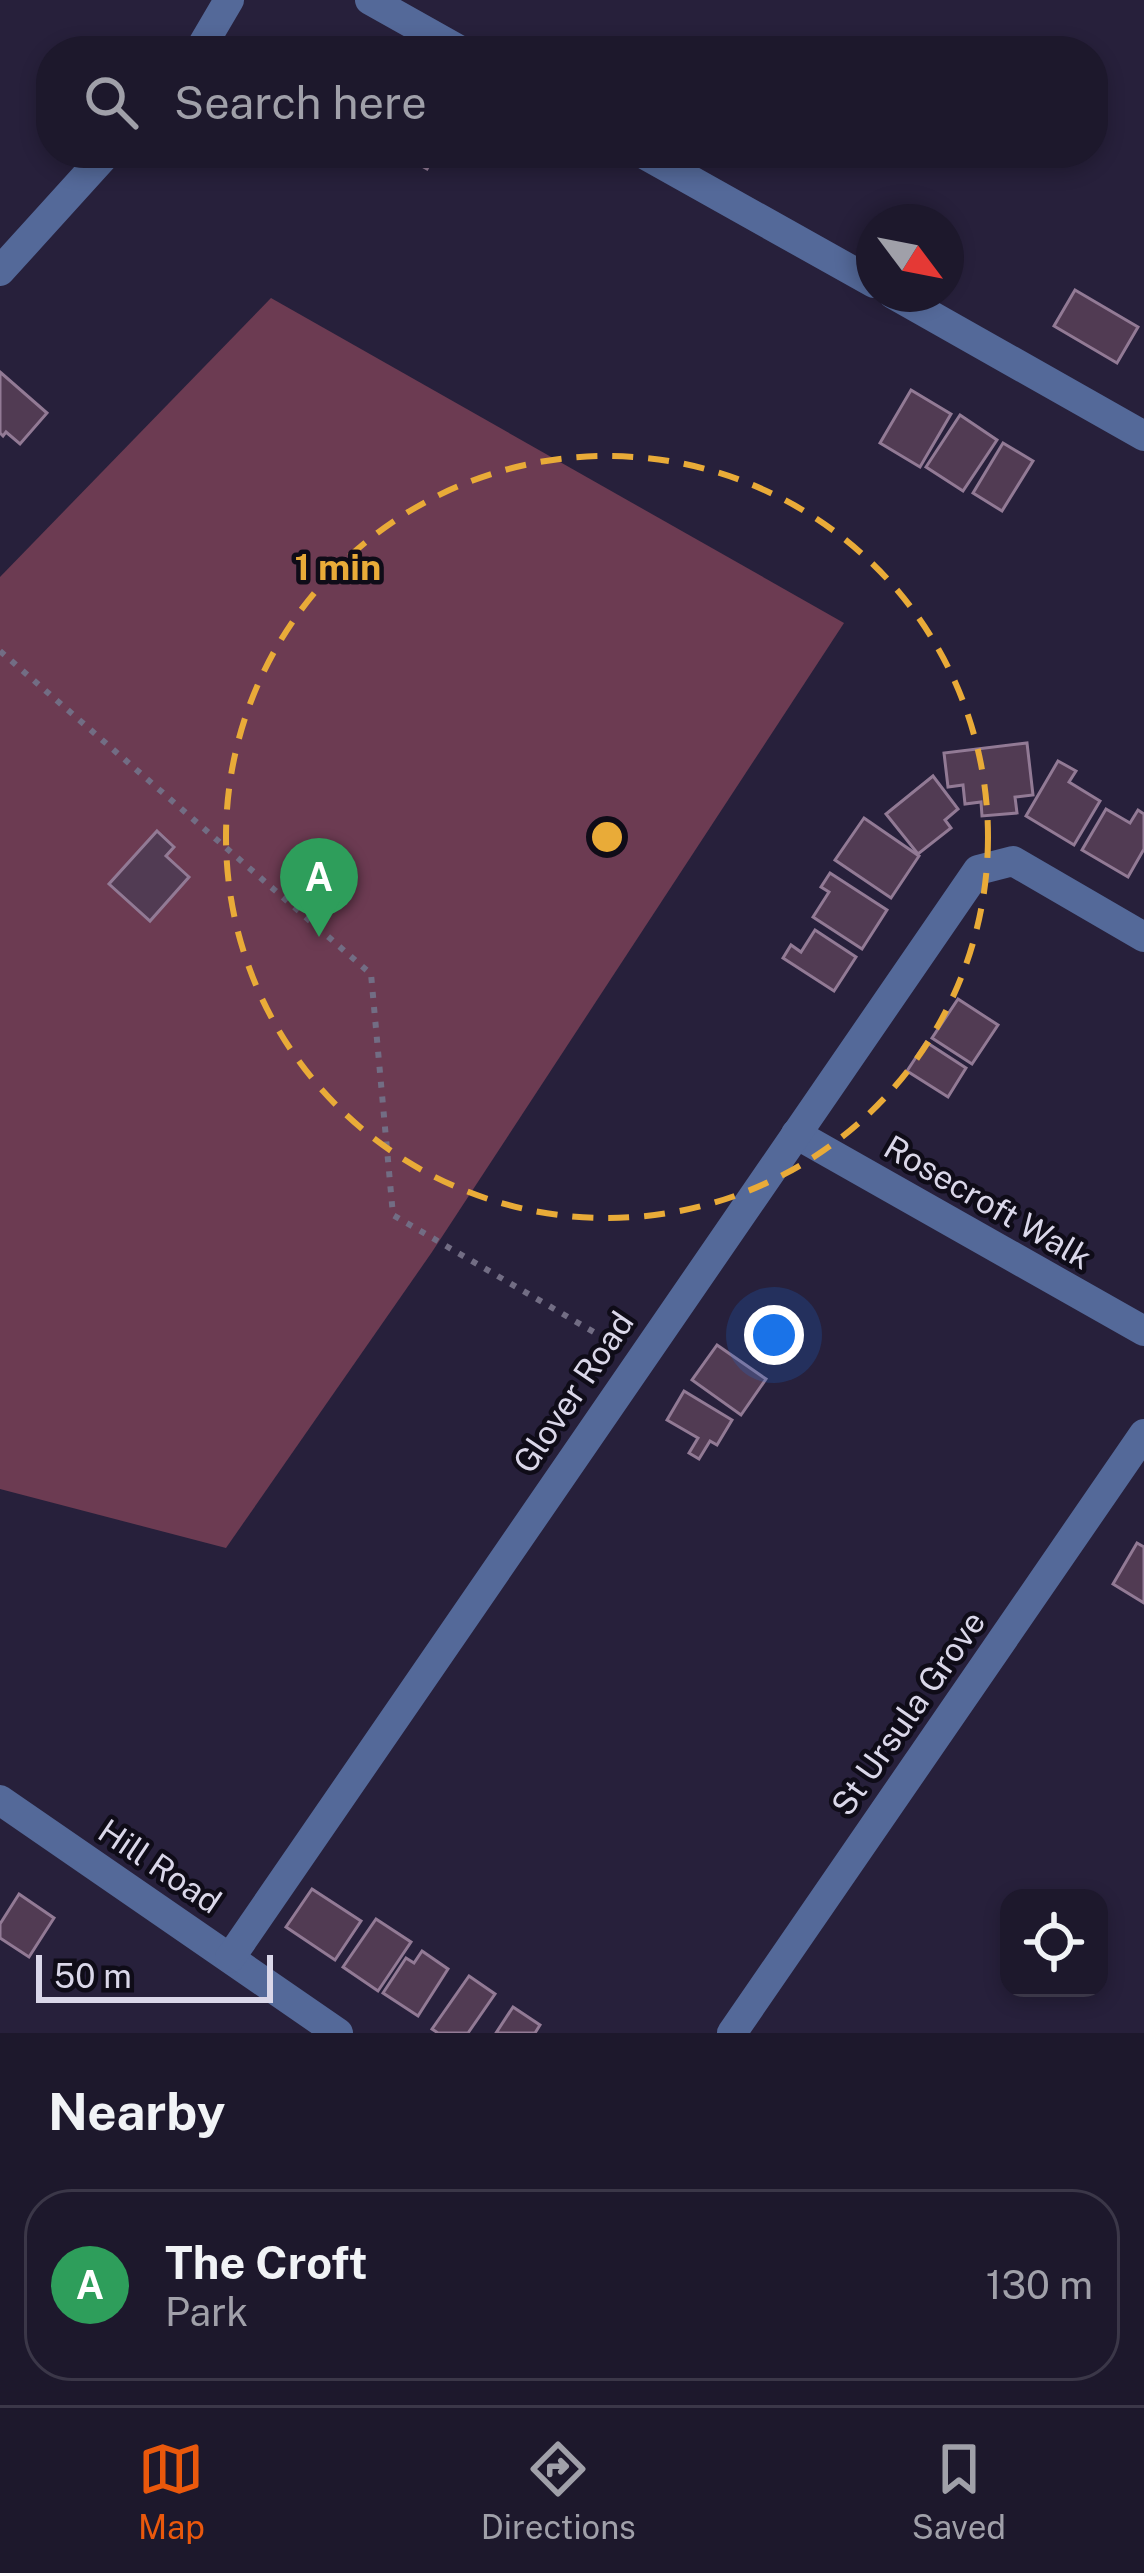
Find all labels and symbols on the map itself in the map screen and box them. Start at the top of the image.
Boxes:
north arrow [856,204,964,312]
text: 1 min [295,546,381,588]
centre of rings [586,816,628,858]
pin: A [280,838,358,937]
street label: Rosecroft Walk [878,1127,1098,1277]
street label: Glover Road [505,1304,641,1480]
your location [744,1305,804,1365]
street label: St Ursula Grove [823,1604,993,1822]
street label: Hill Road [92,1811,228,1921]
scale bar [36,1949,273,2002]

